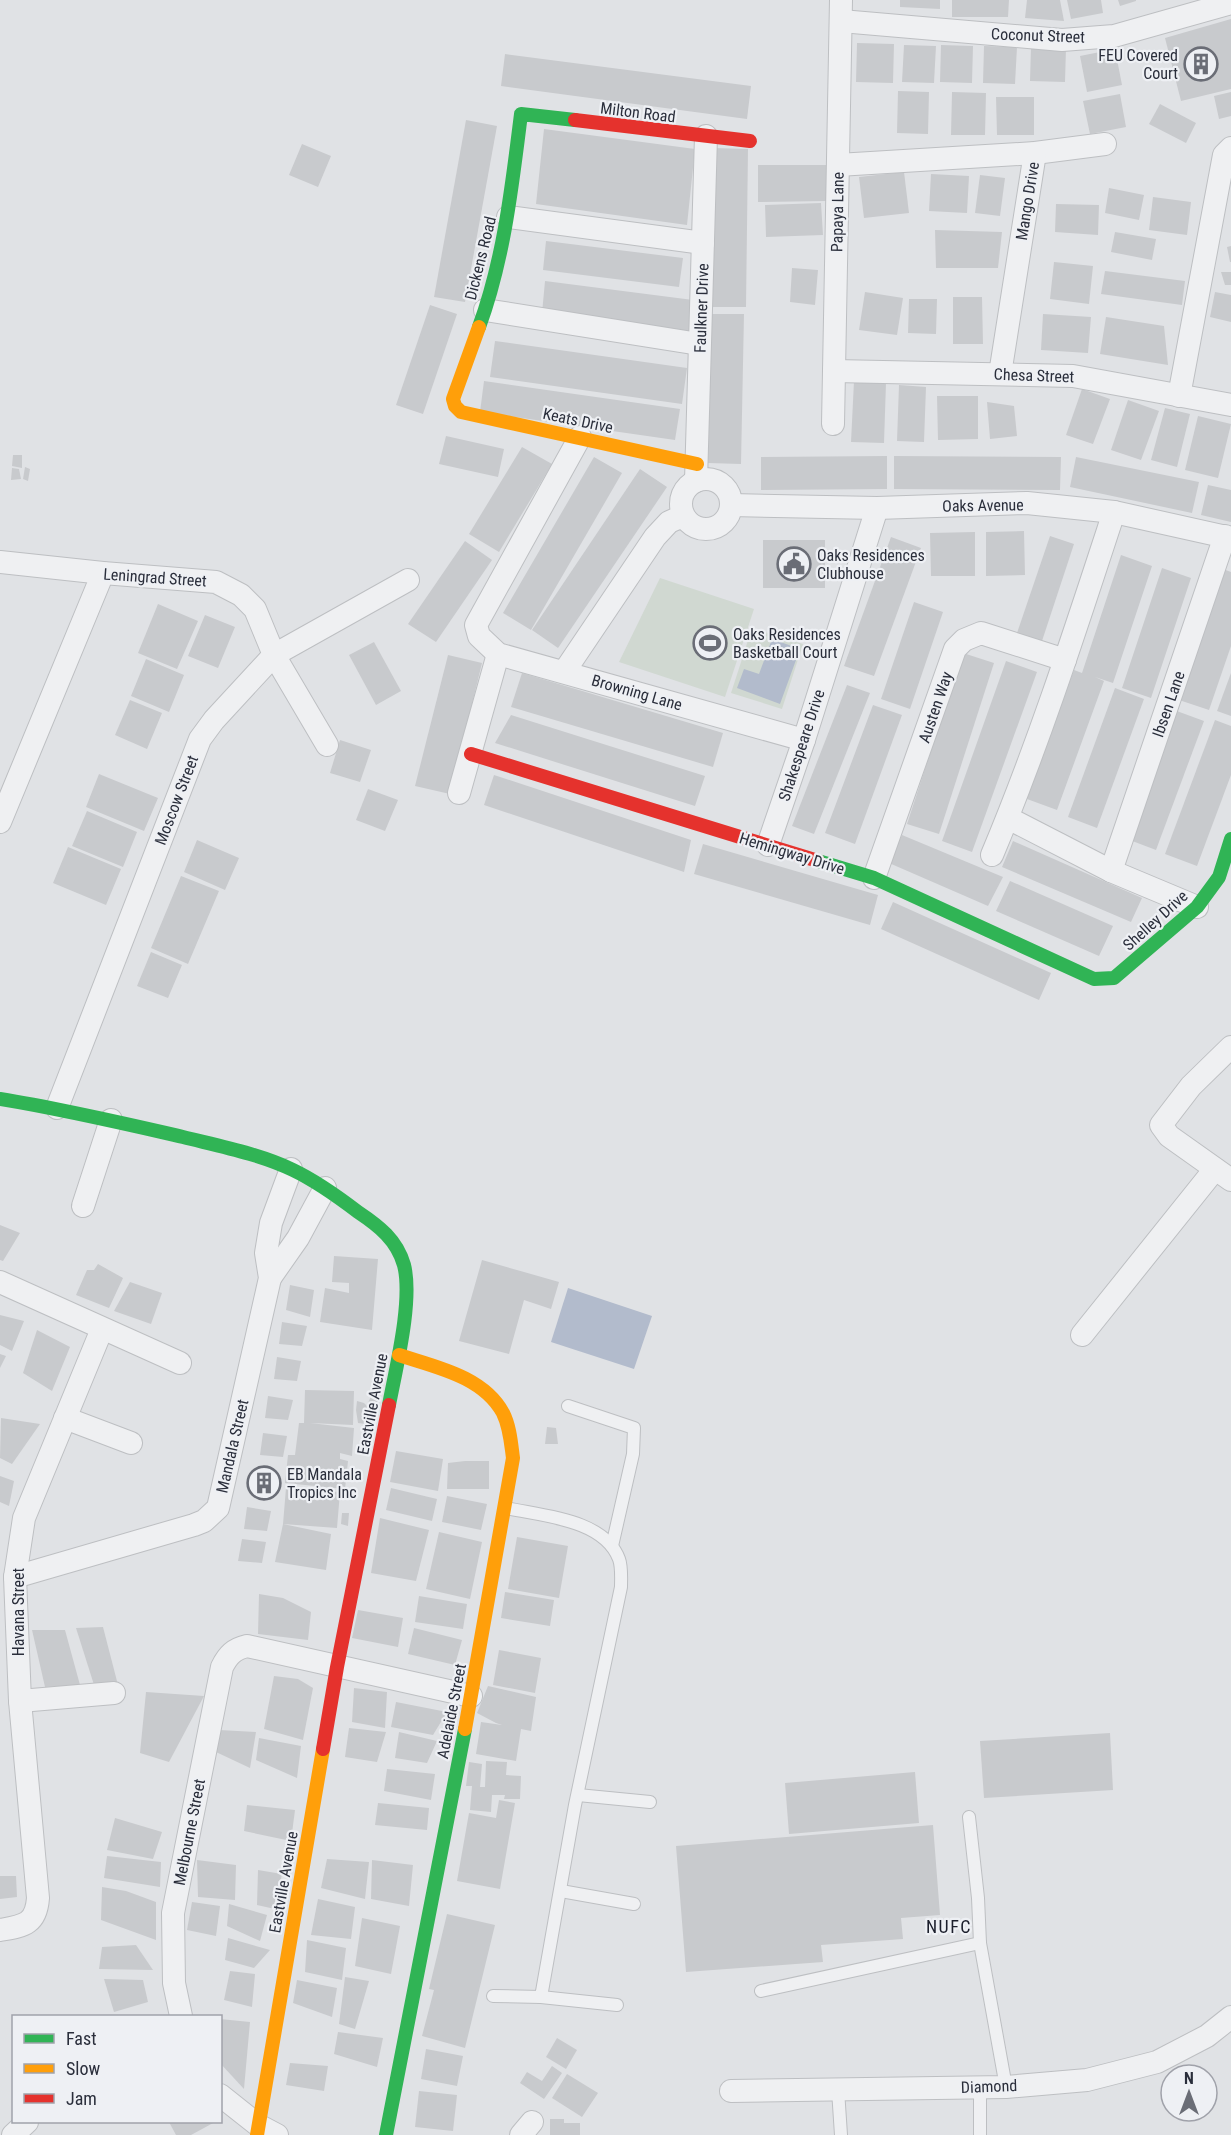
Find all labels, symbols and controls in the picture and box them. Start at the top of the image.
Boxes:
street label: Coconut Street [991,24,1086,47]
place label: FEU Covered Court [1098,46,1178,83]
building icon: FEU Covered Court [1183,46,1219,82]
street label: Milton Road [599,98,677,127]
street label: Mango Drive [1012,161,1043,242]
street label: Papaya Lane [827,172,848,252]
street label: Dickens Road [461,214,500,302]
street label: Faulkner Drive [690,263,713,353]
street label: Chesa Street [993,365,1075,386]
street label: Keats Drive [541,404,615,437]
street label: Oaks Avenue [942,495,1024,516]
public building icon: Oaks Residences Clubhouse [776,546,812,582]
place label: Oaks Residences Clubhouse [817,546,925,583]
street label: Leningrad Street [103,564,208,591]
sports icon: Oaks Residences Basketball Court [692,625,728,661]
place label: Oaks Residences Basketball Court [733,625,841,662]
street label: Austen Way [914,669,957,745]
street label: Ibsen Lane [1148,669,1189,740]
street label: Browning Lane [589,671,684,714]
street label: Shakespeare Drive [774,687,828,803]
street label: Moscow Street [151,752,202,848]
street label: Hemingway Drive [737,828,847,878]
street label: Shelley Drive [1119,886,1192,954]
street label: Eastville Avenue [353,1352,392,1456]
street label: Mandala Street [212,1397,253,1495]
building icon: EB Mandala Tropics Inc [246,1465,282,1501]
place label: EB Mandala Tropics Inc [287,1465,362,1502]
street label: Havana Street [9,1568,28,1656]
street label: Adelaide Street [433,1662,470,1760]
street label: Melbourne Street [170,1777,209,1887]
street label: Eastville Avenue [265,1830,302,1934]
district label: NUFC [926,1916,972,1937]
legend [12,2015,222,2123]
text: Fast [66,2028,97,2049]
text: Slow [66,2058,101,2079]
north arrow [1159,2063,1219,2123]
text: N [1184,2069,1194,2088]
street label: Diamond [961,2076,1017,2097]
text: Jam [66,2088,97,2109]

